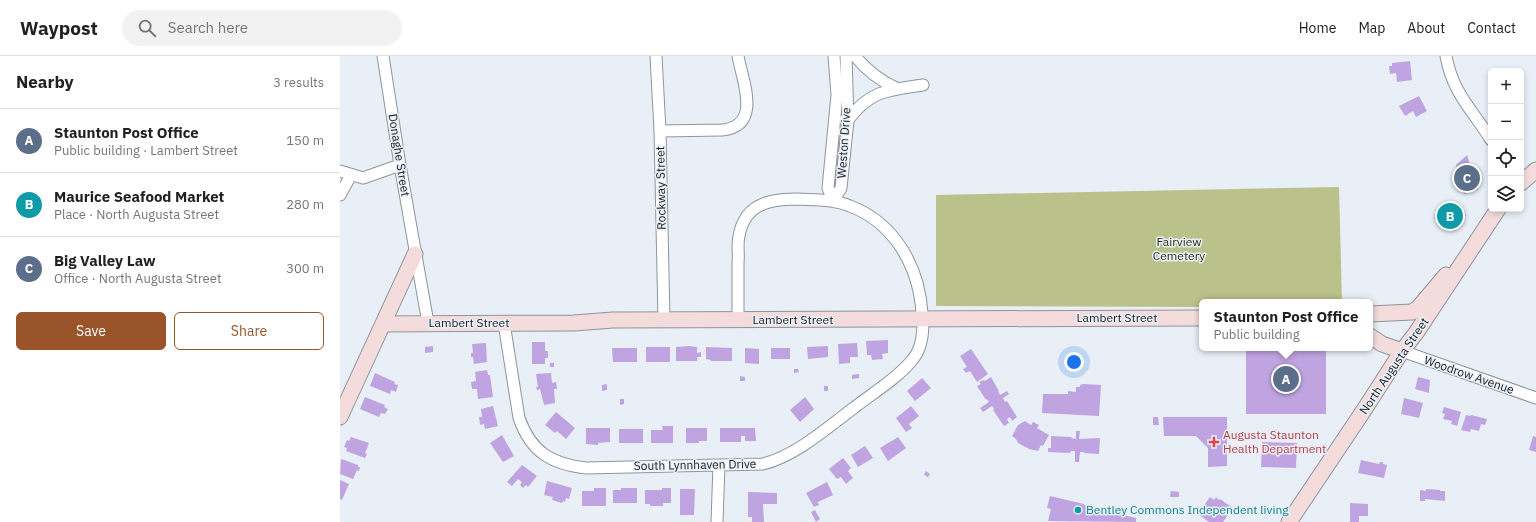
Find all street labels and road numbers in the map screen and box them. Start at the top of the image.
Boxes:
street label: Weston Drive [834,106,853,179]
street label: Donaghe Street [386,113,413,197]
street label: Rockway Street [652,146,669,230]
street label: Lambert Street [1077,310,1157,325]
street label: Lambert Street [753,312,833,327]
street label: Lambert Street [429,315,509,330]
street label: North Augusta Street [1356,315,1431,417]
street label: Woodrow Avenue [1422,352,1516,397]
street label: South Lynnhaven Drive [634,456,757,473]

